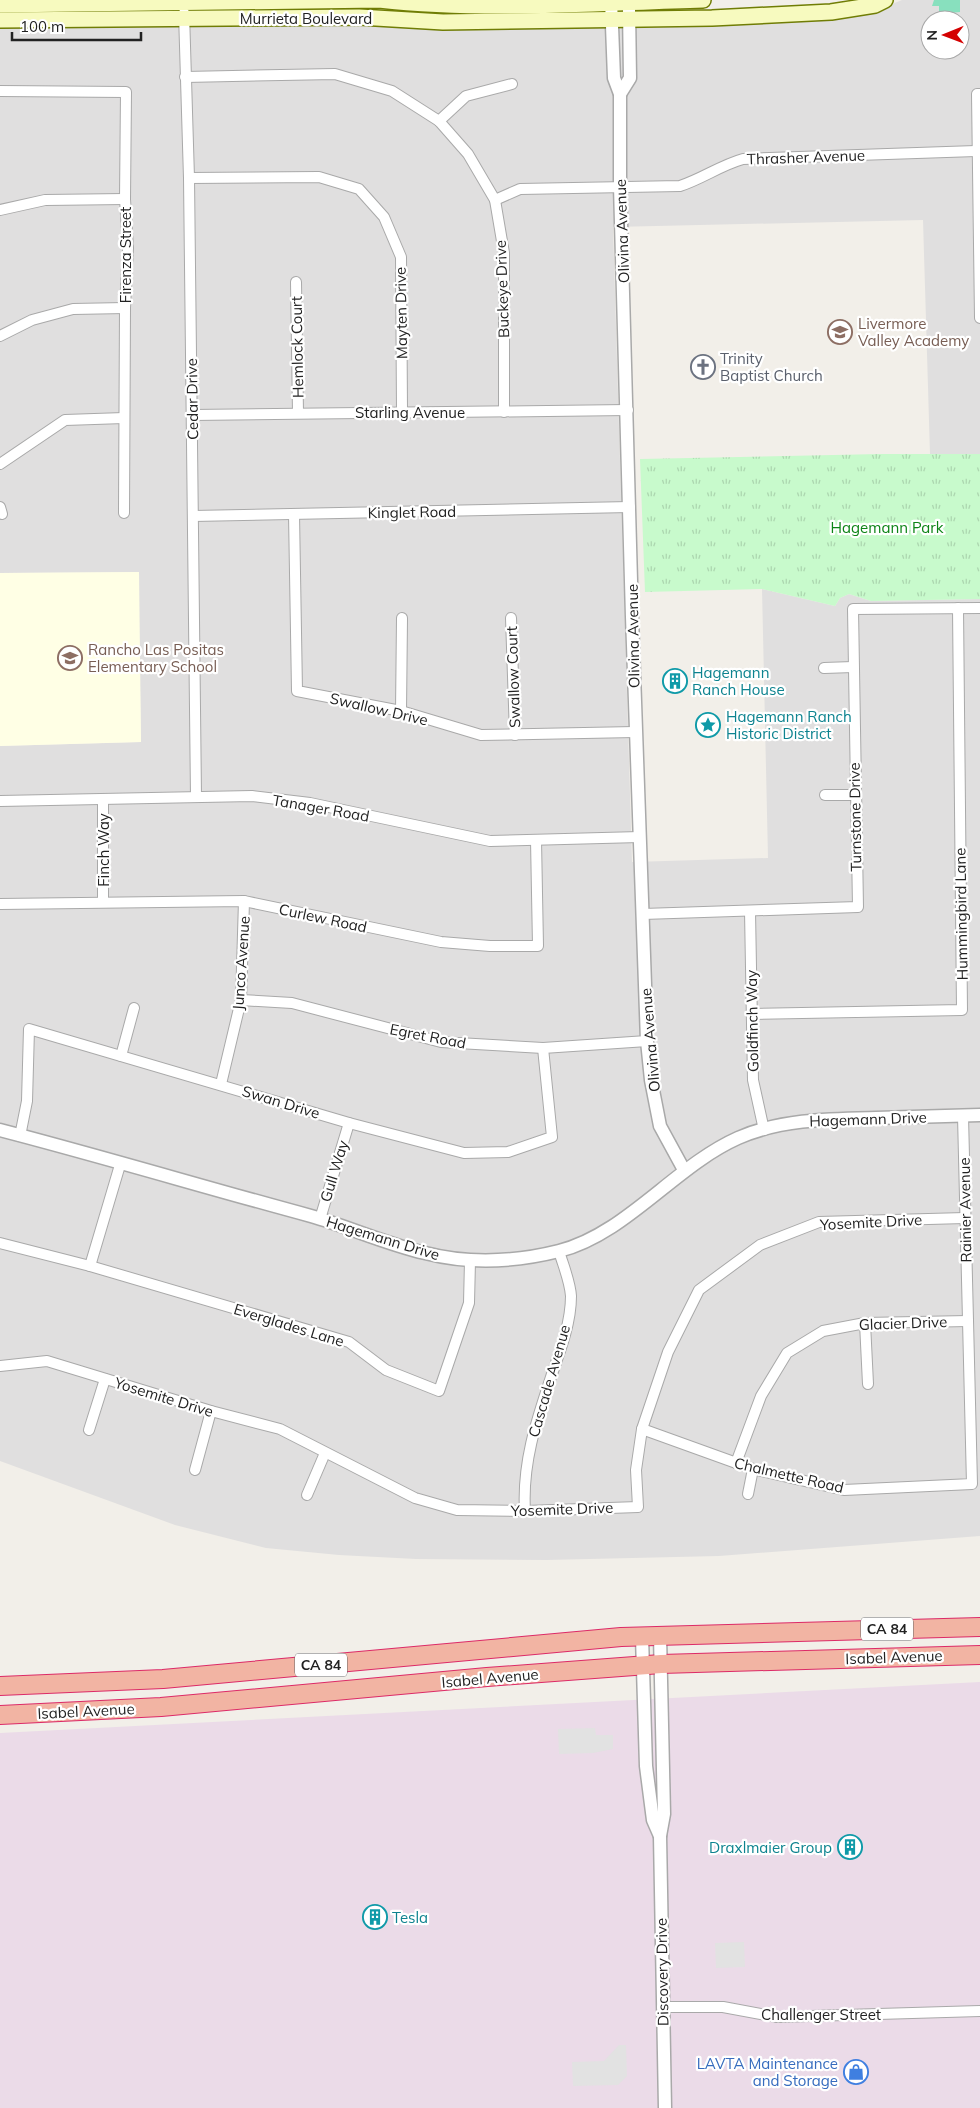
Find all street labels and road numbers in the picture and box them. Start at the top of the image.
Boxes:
street label: Murrieta Boulevard [240,9,372,28]
street label: Thrasher Avenue [747,145,865,169]
street label: Olivina Avenue [611,179,633,283]
street label: Firenza Street [116,207,135,303]
street label: Buckeye Drive [491,240,513,338]
street label: Mayten Drive [391,267,411,359]
street label: Hemlock Court [287,296,307,398]
street label: Cedar Drive [182,358,202,440]
street label: Starling Avenue [355,403,465,422]
street label: Kinglet Road [368,502,456,522]
street label: Olivina Avenue [623,584,643,688]
street label: Swallow Court [502,626,524,728]
street label: Swallow Drive [328,689,430,729]
street label: Turnstone Drive [845,762,865,872]
street label: Tanager Road [271,790,371,826]
street label: Finch Way [94,813,113,887]
street label: Hummingbird Lane [950,847,972,981]
street label: Curlew Road [277,899,369,937]
street label: Junco Avenue [228,915,254,1011]
street label: Goldfinch Way [742,970,762,1072]
street label: Olivina Avenue [636,987,664,1093]
street label: Egret Road [388,1019,468,1053]
street label: Swan Drive [240,1081,322,1123]
street label: Hagemann Drive [809,1107,927,1131]
street label: Gull Way [316,1138,352,1204]
street label: Rainier Avenue [955,1157,975,1263]
street label: Yosemite Drive [818,1210,923,1234]
street label: Hagemann Drive [324,1212,442,1264]
street label: Everglades Lane [232,1299,346,1351]
street label: Glacier Drive [859,1312,947,1334]
street label: Cascade Avenue [524,1323,574,1439]
street label: Yosemite Drive [111,1373,216,1421]
street label: Chalmette Road [732,1453,846,1497]
street label: Yosemite Drive [510,1498,613,1520]
road number: CA 84 [861,1618,913,1640]
street label: Isabel Avenue [845,1646,943,1668]
road number: CA 84 [295,1654,347,1676]
street label: Isabel Avenue [441,1664,539,1692]
street label: Isabel Avenue [37,1699,135,1723]
street label: Discovery Drive [652,1918,672,2026]
street label: Challenger Street [761,2005,881,2024]

